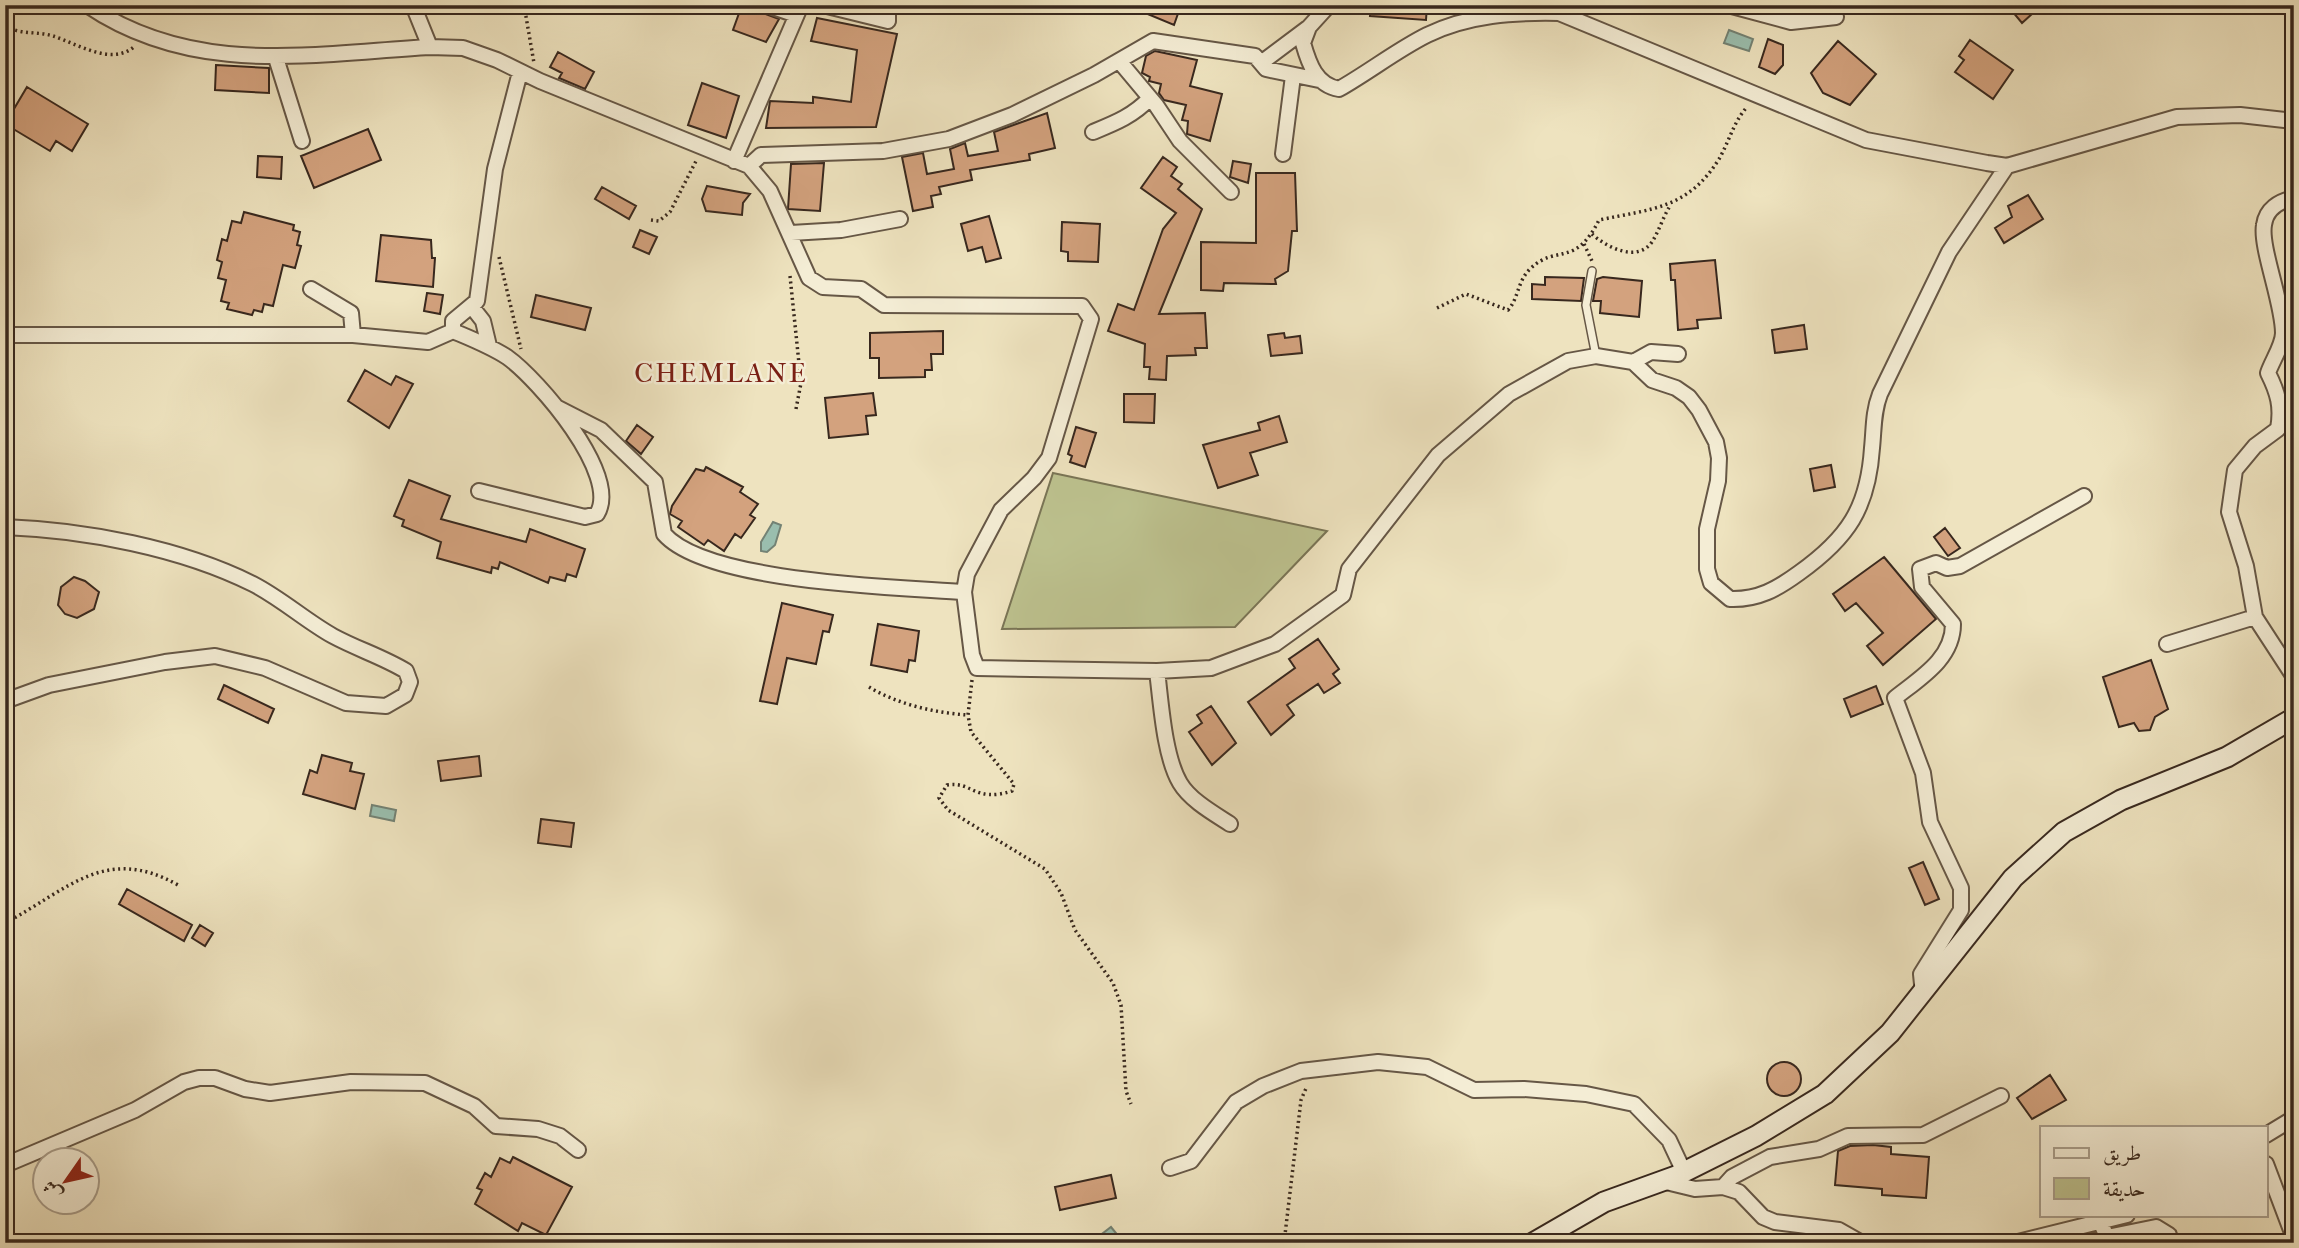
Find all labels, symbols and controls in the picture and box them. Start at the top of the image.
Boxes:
district label: CHEMLANE [634,356,808,389]
legend [2040,1126,2268,1216]
text: طريق [2103,1141,2141,1166]
north arrow [32,1146,102,1216]
text: ش [38,1176,67,1204]
text: حديقة [2103,1177,2146,1202]

